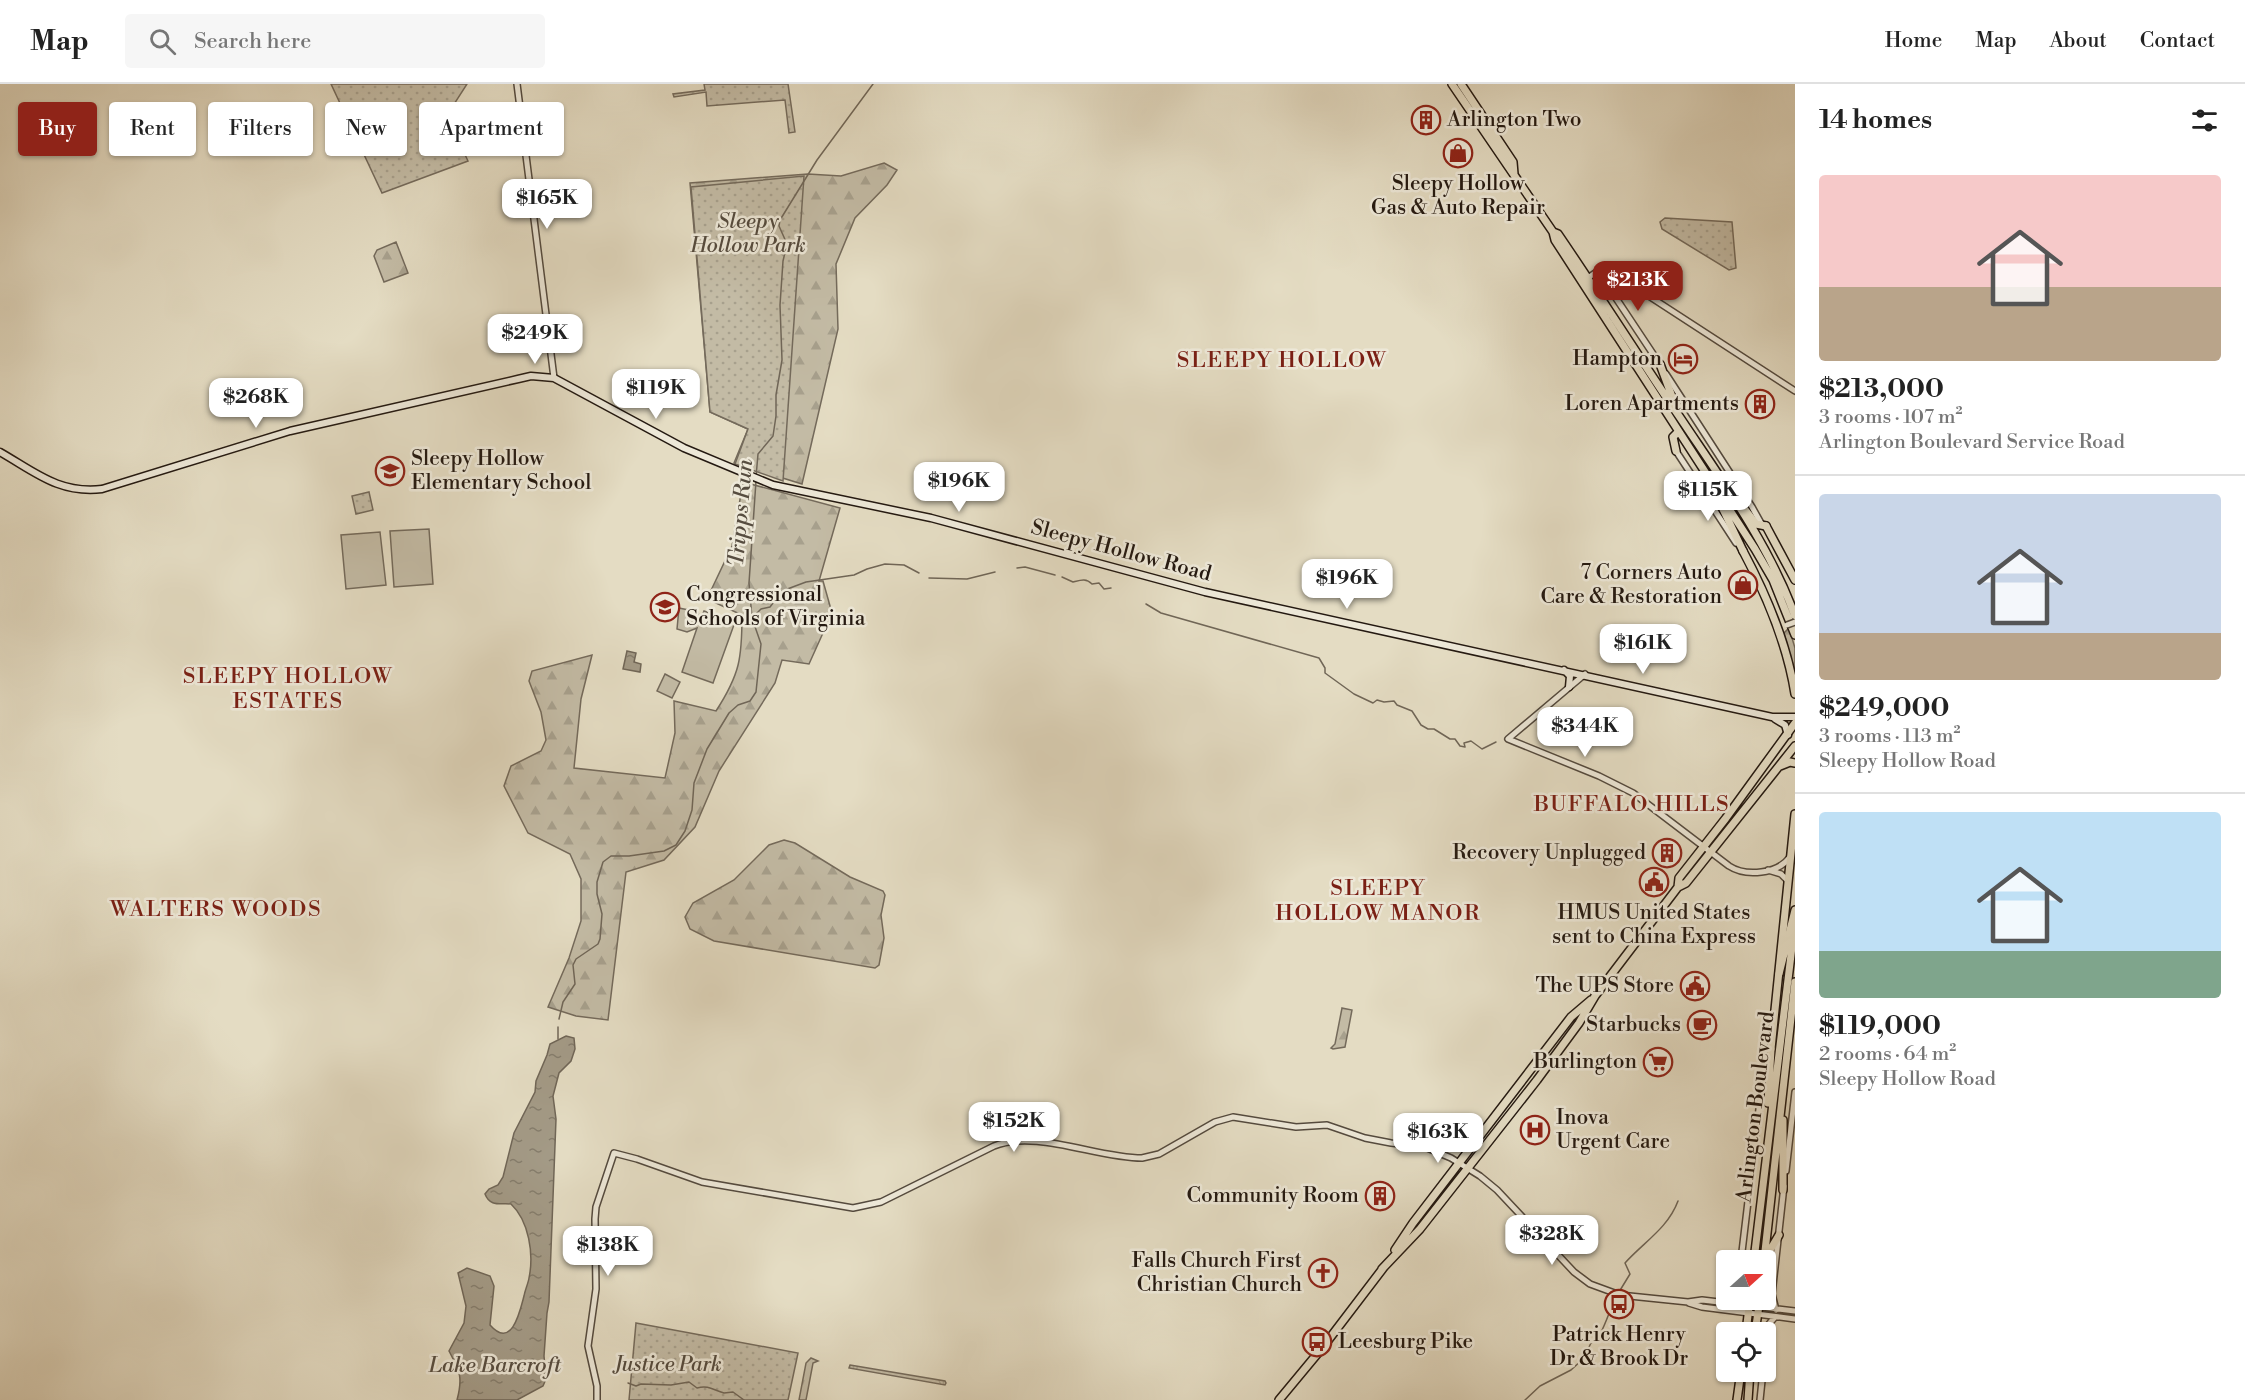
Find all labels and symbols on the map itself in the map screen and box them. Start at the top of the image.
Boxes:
building icon: Arlington Two [1410,104,1442,136]
place label: Arlington Two [1446,107,1582,133]
shop icon: Sleepy Hollow Gas & Auto Repair [1442,137,1474,169]
place label: Sleepy Hollow Gas & Auto Repair [1371,171,1545,221]
pin: $165K [505,179,589,230]
park label: Sleepy Hollow Park [689,209,806,259]
pin: $213K [1596,261,1680,312]
pin: $249K [493,314,577,365]
hotel icon: Hampton [1667,343,1699,375]
place label: Hampton [1573,346,1662,372]
district label: SLEEPY HOLLOW [1177,347,1387,374]
pin: $119K [614,369,698,420]
pin: $268K [214,378,298,429]
building icon: Loren Apartments [1744,388,1776,420]
place label: Loren Apartments [1565,391,1739,417]
place label: Sleepy Hollow Elementary School [411,446,591,496]
school or university icon: Sleepy Hollow Elementary School [374,455,406,487]
water label: Tripps Run [723,457,759,568]
pin: $196K [917,462,1001,513]
pin: $115K [1666,471,1750,522]
street label: Sleepy Hollow Road [1028,514,1214,588]
pin: $196K [1305,559,1389,610]
place label: 7 Corners Auto Care & Restoration [1540,560,1722,610]
shop icon: 7 Corners Auto Care & Restoration [1727,569,1759,601]
place label: Congressional Schools of Virginia [686,582,866,632]
school or university icon: Congressional Schools of Virginia [649,591,681,623]
pin: $161K [1601,624,1685,675]
district label: SLEEPY HOLLOW ESTATES [183,663,393,715]
pin: $344K [1543,707,1627,758]
district label: BUFFALO HILLS [1533,791,1730,818]
building icon: Recovery Unplugged [1651,837,1683,869]
place label: Recovery Unplugged [1452,840,1646,866]
public building icon: HMUS United States sent to China Express [1638,866,1670,898]
district label: SLEEPY HOLLOW MANOR [1275,875,1481,927]
district label: WALTERS WOODS [109,896,322,923]
place label: HMUS United States sent to China Express [1552,900,1756,950]
public building icon: The UPS Store [1679,970,1711,1002]
place label: The UPS Store [1535,973,1674,999]
cafe icon: Starbucks [1686,1009,1718,1041]
street label: Arlington Boulevard [1731,1010,1781,1205]
place label: Starbucks [1586,1012,1681,1038]
supermarket icon: Burlington [1642,1046,1674,1078]
place label: Burlington [1532,1049,1637,1075]
pin: $152K [972,1102,1056,1153]
place label: Inova Urgent Care [1556,1105,1670,1155]
pin: $163K [1396,1113,1480,1164]
hospital icon: Inova Urgent Care [1519,1114,1551,1146]
building icon: Community Room [1364,1180,1396,1212]
place label: Community Room [1187,1183,1359,1209]
pin: $328K [1510,1215,1594,1266]
pin: $138K [566,1226,650,1277]
place label: Falls Church First Christian Church [1132,1248,1303,1298]
north arrow [1716,1250,1776,1310]
church icon: Falls Church First Christian Church [1307,1257,1339,1289]
bus stop icon: Patrick Henry Dr & Brook Dr [1603,1288,1635,1320]
place label: Patrick Henry Dr & Brook Dr [1550,1322,1688,1372]
bus stop icon: Leesburg Pike [1301,1326,1333,1358]
place label: Leesburg Pike [1338,1329,1473,1355]
water label: Lake Barcroft [428,1352,562,1379]
park label: Justice Park [612,1352,722,1378]

